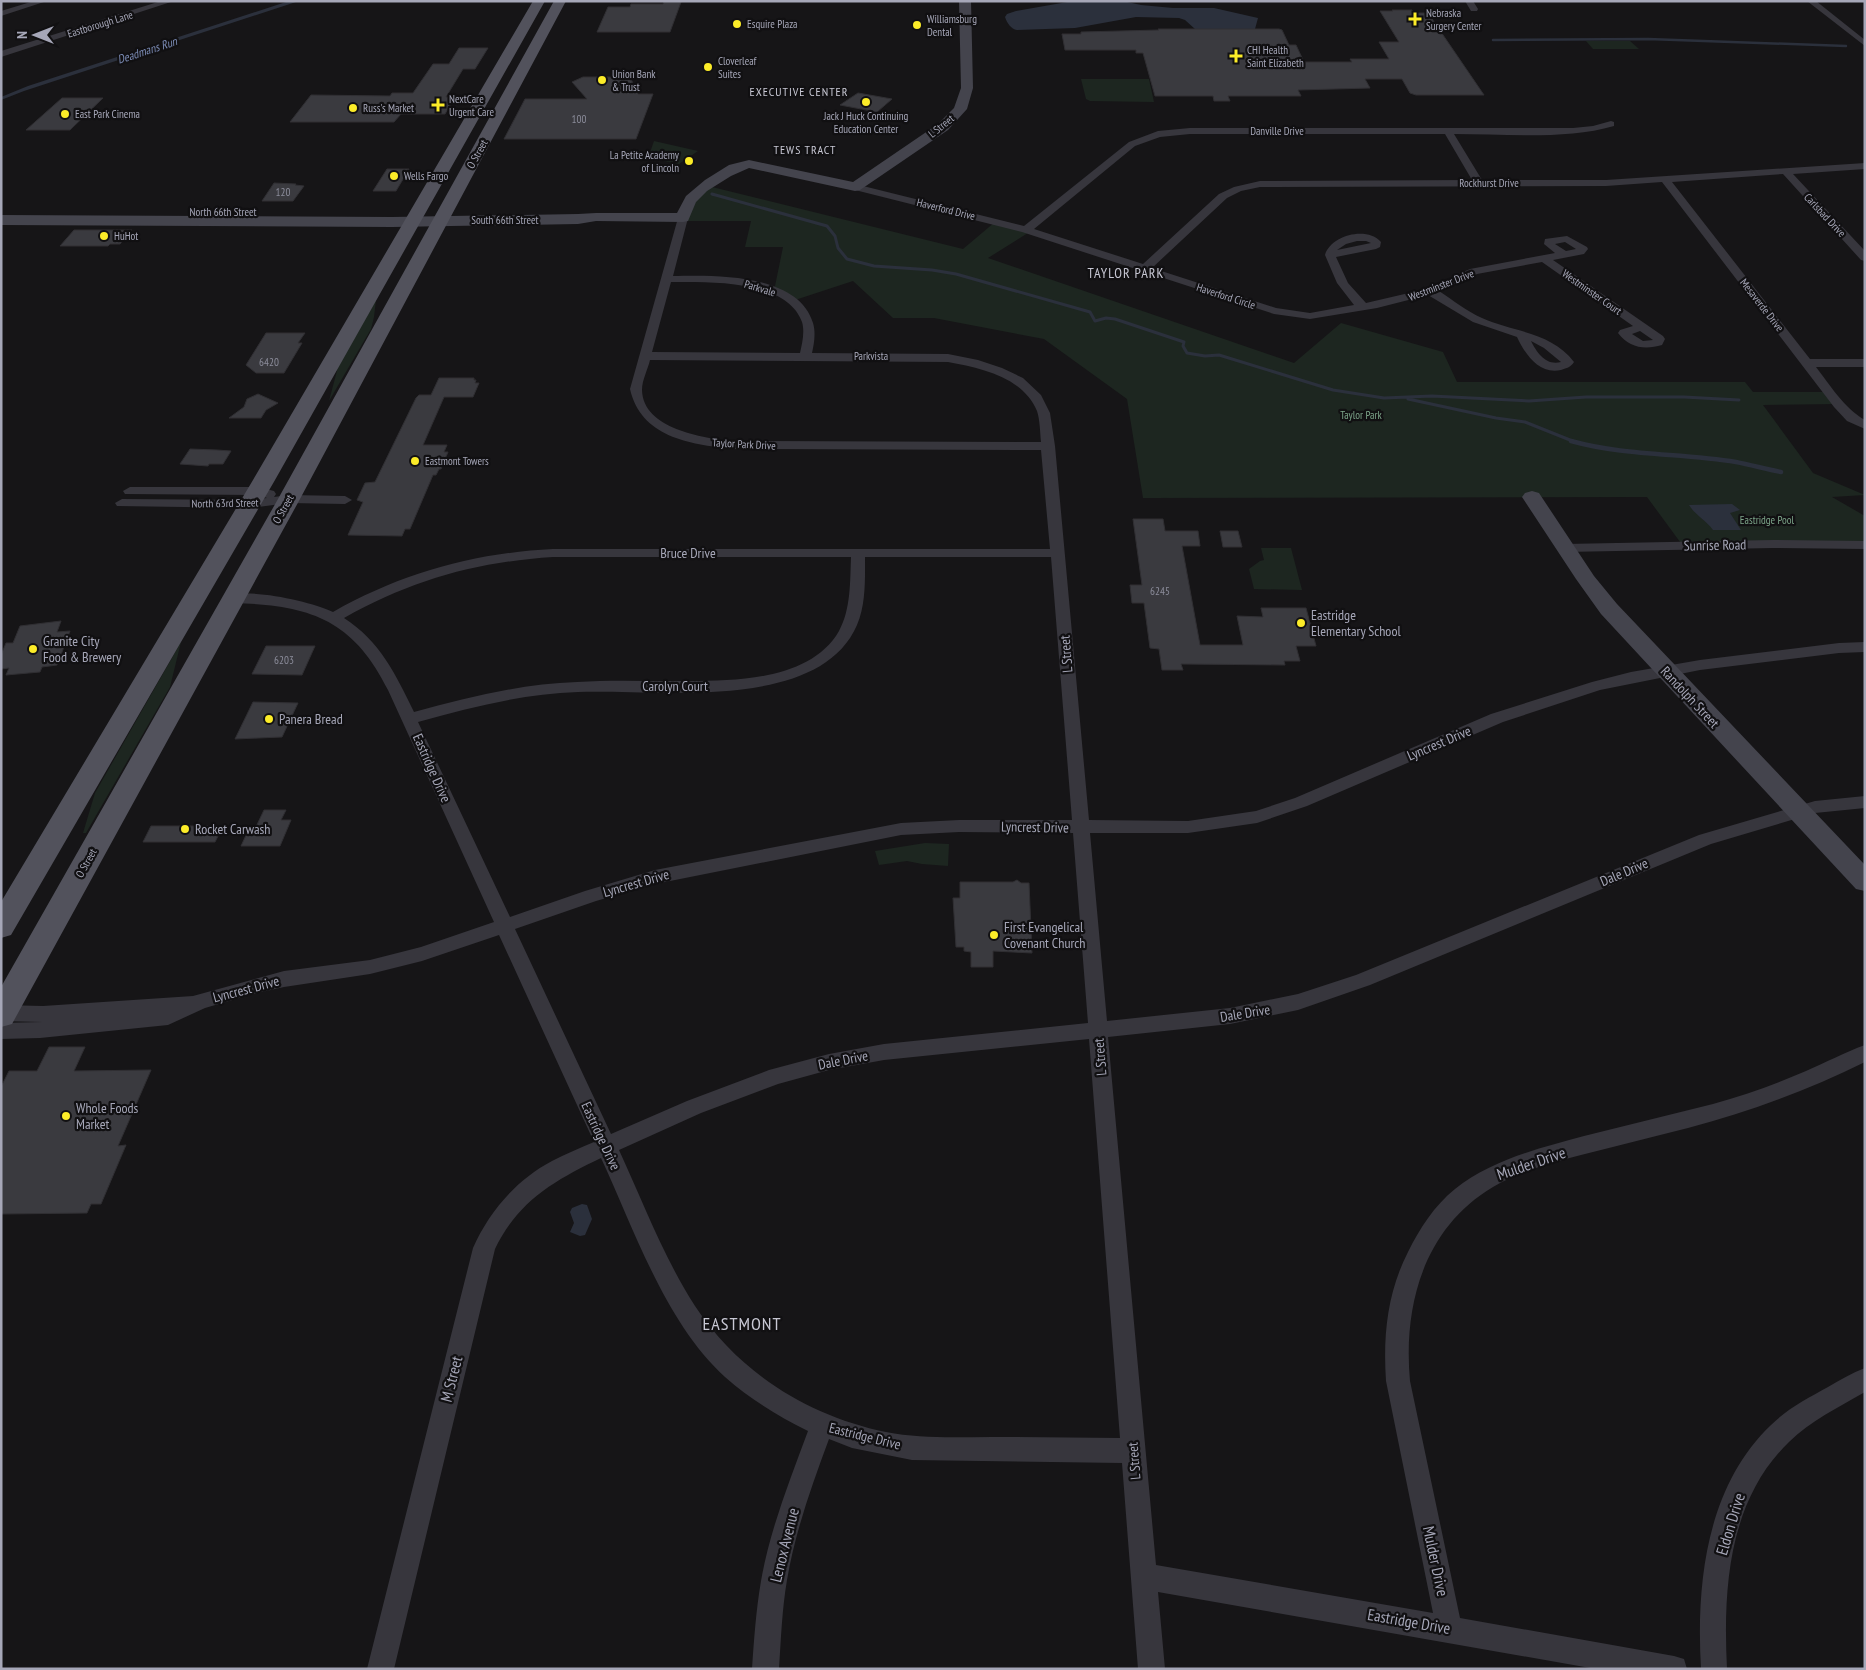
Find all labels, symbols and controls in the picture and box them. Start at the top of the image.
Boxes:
place label: Nebraska Surgery Center [1426,6,1482,33]
street label: Eastborough Lane [65,7,135,41]
north arrow [10,10,60,60]
place label: Williamsburg Dental [927,12,977,39]
marker: Nebraska Surgery Center [1408,12,1422,26]
place label: Esquire Plaza [747,17,798,31]
marker: Esquire Plaza [731,18,743,30]
marker: Williamsburg Dental [911,19,923,31]
text: N [13,31,31,39]
water label: Deadmans Run [115,33,179,67]
place label: CHI Health Saint Elizabeth [1247,43,1304,70]
marker: CHI Health Saint Elizabeth [1229,49,1243,63]
place label: Cloverleaf Suites [718,54,758,81]
marker: Cloverleaf Suites [702,61,714,73]
place label: Union Bank & Trust [612,67,656,94]
marker: Union Bank & Trust [596,74,608,86]
district label: EXECUTIVE CENTER [750,84,848,99]
place label: NextCare Urgent Care [449,92,495,119]
marker: Jack J Huck Continuing Education Center [860,96,872,108]
marker: NextCare Urgent Care [431,98,445,112]
place label: Russ's Market [363,101,414,115]
marker: Russ's Market [347,102,359,114]
place label: East Park Cinema [75,107,140,121]
marker: East Park Cinema [59,108,71,120]
place label: Jack J Huck Continuing Education Center [823,109,908,136]
street label: L Street [925,111,957,141]
house number: 100 [572,112,586,126]
street label: Danville Drive [1250,124,1304,138]
street label: O Street [463,137,491,171]
district label: TEWS TRACT [774,142,836,157]
place label: La Petite Academy of Lincoln [610,148,680,175]
marker: La Petite Academy of Lincoln [683,155,695,167]
place label: Wells Fargo [404,169,448,183]
marker: Wells Fargo [388,170,400,182]
street label: Rockhurst Drive [1459,176,1519,190]
house number: 120 [276,185,290,199]
street label: Carlsbad Drive [1801,190,1849,240]
street label: Haverford Drive [915,195,977,223]
street label: North 66th Street [189,205,257,219]
street label: South 66th Street [471,213,539,227]
place label: HuHot [114,229,138,243]
marker: HuHot [98,230,110,242]
district label: TAYLOR PARK [1088,264,1164,282]
street label: Westminster Drive [1406,266,1476,304]
street label: Westminster Court [1559,266,1625,318]
street label: Mesaverde Drive [1737,276,1787,335]
street label: Parkvale [743,277,778,300]
street label: Haverford Circle [1195,280,1258,312]
street label: Parkvista [854,349,888,363]
house number: 6420 [259,355,279,369]
park label: Taylor Park [1340,408,1382,422]
street label: Taylor Park Drive [712,435,777,453]
place label: Eastmont Towers [425,454,489,468]
marker: Eastmont Towers [409,455,421,467]
street label: O Street [269,492,297,526]
street label: North 63rd Street [191,495,259,511]
park label: Eastridge Pool [1740,513,1795,527]
street label: Sunrise Road [1684,535,1746,555]
street label: Bruce Drive [660,544,716,562]
house number: 6245 [1150,584,1170,598]
place label: Eastridge Elementary School [1311,606,1401,640]
marker: Eastridge Elementary School [1295,617,1307,629]
place label: Granite City Food & Brewery [43,632,122,666]
street label: L Street [1055,635,1077,673]
marker: Granite City Food & Brewery [27,643,39,655]
house number: 6203 [274,653,294,667]
street label: Randolph Street [1657,662,1723,732]
street label: Carolyn Court [642,677,708,695]
place label: Panera Bread [279,710,343,728]
marker: Panera Bread [263,713,275,725]
street label: Lyncrest Drive [1404,721,1474,765]
street label: Eastridge Drive [409,731,455,805]
street label: Lyncrest Drive [1001,817,1069,837]
place label: Rocket Carwash [195,820,271,838]
marker: Rocket Carwash [179,823,191,835]
street label: O Street [72,846,100,880]
street label: Dale Drive [1597,854,1651,890]
street label: Lyncrest Drive [601,865,671,901]
place label: First Evangelical Covenant Church [1004,918,1085,952]
marker: First Evangelical Covenant Church [988,929,1000,941]
street label: Lyncrest Drive [211,971,281,1006]
street label: Dale Drive [1219,1000,1272,1026]
street label: L Street [1089,1038,1111,1076]
street label: Dale Drive [817,1046,870,1074]
place label: Whole Foods Market [76,1099,139,1133]
street label: Eastridge Drive [577,1099,625,1173]
marker: Whole Foods Market [60,1110,72,1122]
street label: Mulder Drive [1494,1142,1568,1184]
district label: EASTMONT [702,1312,782,1335]
street label: M Street [436,1353,466,1404]
street label: Eastridge Drive [827,1418,903,1454]
street label: L Street [1123,1442,1145,1480]
street label: Eldon Drive [1711,1491,1749,1557]
street label: Lenox Avenue [765,1506,803,1584]
street label: Mulder Drive [1419,1524,1453,1598]
street label: Eastridge Drive [1366,1604,1452,1638]

